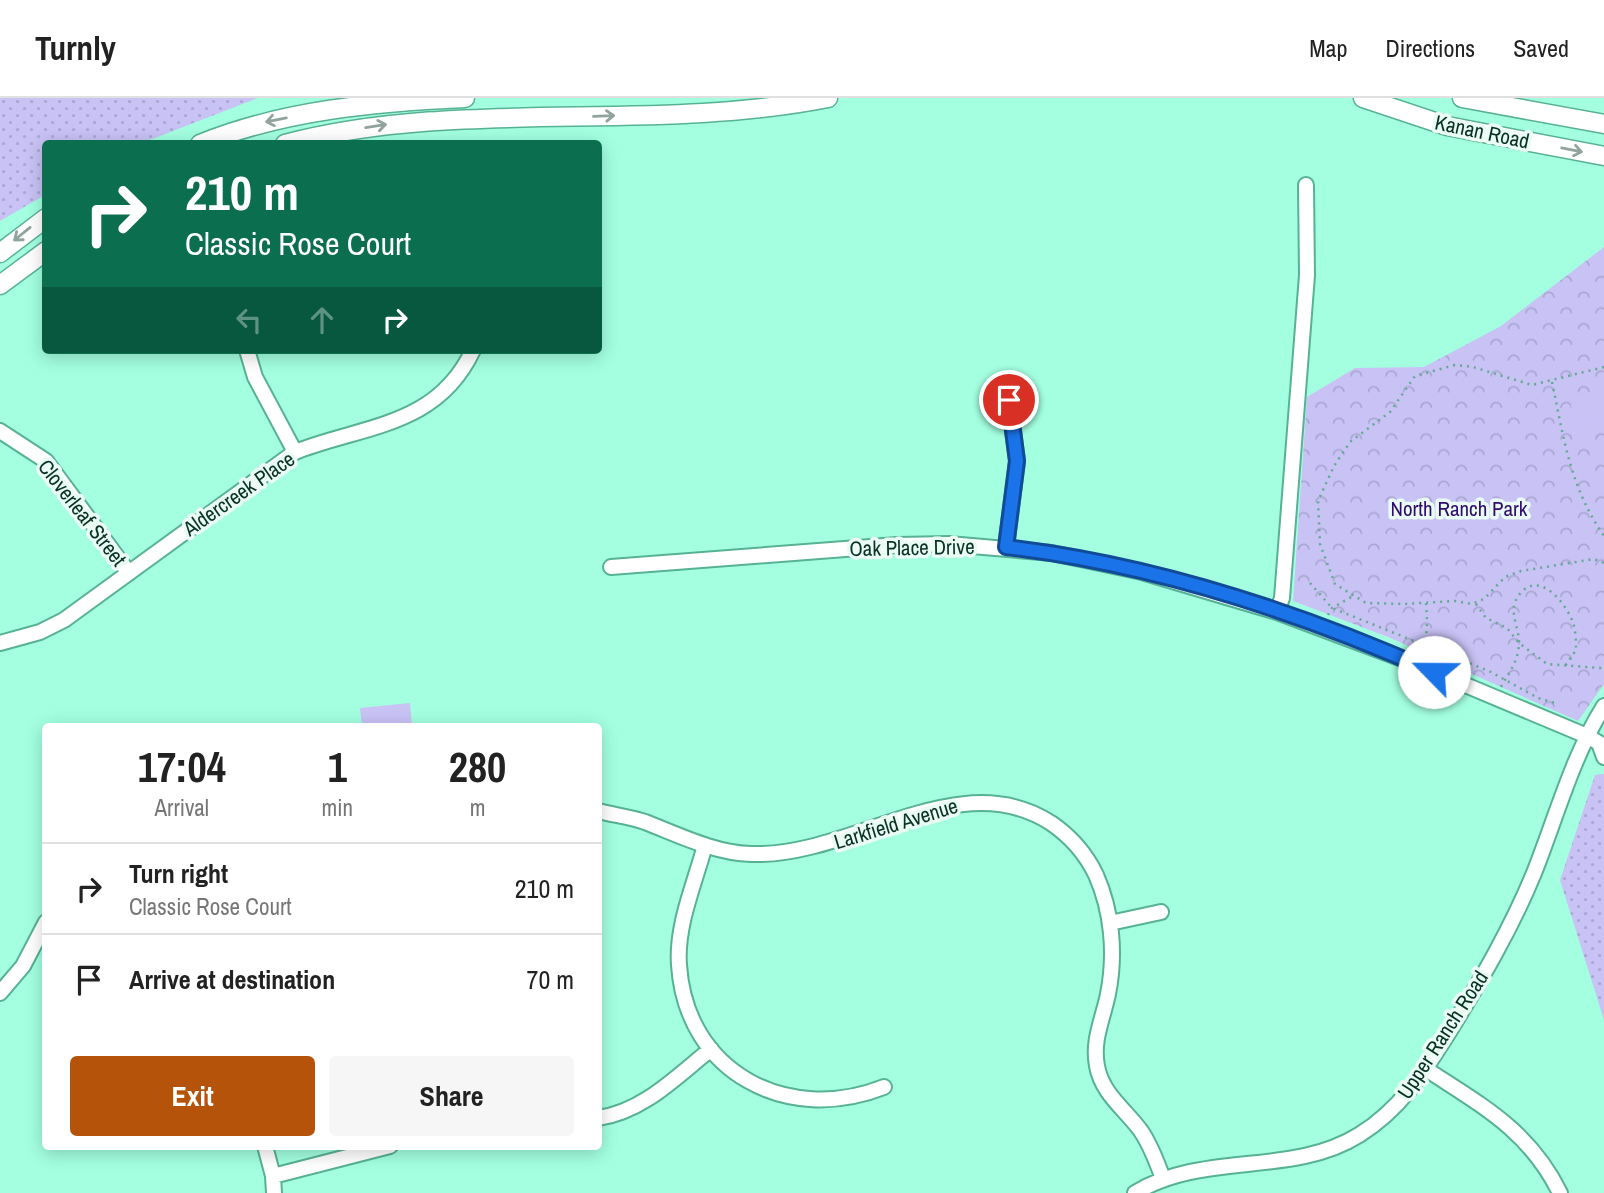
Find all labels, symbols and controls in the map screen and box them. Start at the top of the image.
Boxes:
text: Turnly [35,26,116,70]
text: Map [1309,32,1347,64]
text: Directions [1385,32,1475,64]
text: Saved [1513,32,1569,64]
street label: Kanan Road [1432,107,1532,156]
one-way arrow [592,109,615,122]
one-way arrow [265,113,288,127]
one-way arrow [365,119,387,132]
one-way arrow [1560,144,1583,157]
text: 210 m [185,159,299,225]
icon: right [70,168,161,259]
text: Classic Rose Court [185,222,411,265]
one-way arrow [14,227,32,242]
icon: left [230,301,268,339]
icon: ahead [303,301,341,339]
icon: right [376,301,414,339]
pin [979,370,1039,430]
icon: arrive [990,381,1028,419]
street label: Aldercreek Place [176,444,300,543]
street label: Cloverleaf Street [31,453,133,572]
park label: North Ranch Park [1391,494,1528,523]
street label: Oak Place Drive [849,532,975,563]
position arrow [1397,635,1471,709]
text: 17:04 [138,739,226,795]
text: 1 [328,739,347,795]
text: 280 [449,739,506,795]
street label: Larkfield Avenue [830,791,961,856]
text: Arrival [155,792,209,823]
text: min [322,792,353,823]
text: m [470,792,485,823]
text: Turn right [129,856,228,891]
icon: right [70,870,108,908]
text: 210 m [515,871,574,906]
text: Classic Rose Court [129,891,291,922]
icon: arrive [70,961,108,999]
text: Arrive at destination [129,962,335,997]
text: 70 m [527,962,574,997]
street label: Upper Ranch Road [1390,965,1495,1104]
button: Exit [70,1056,315,1136]
button: Share [329,1056,574,1136]

